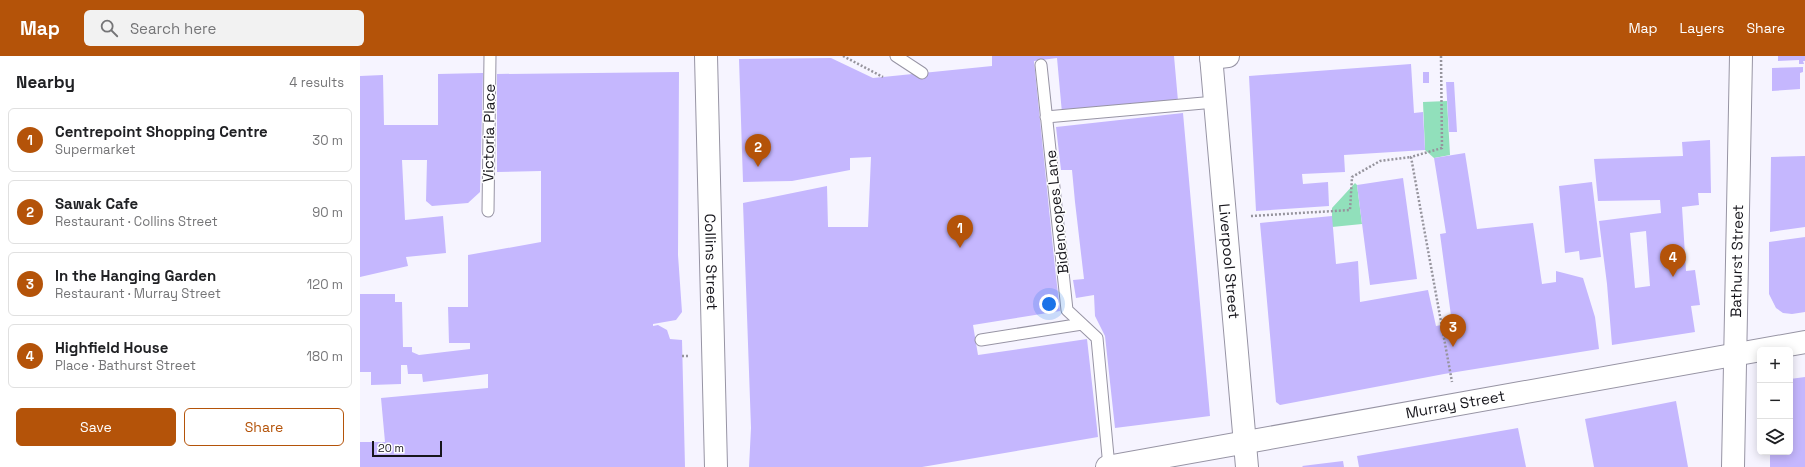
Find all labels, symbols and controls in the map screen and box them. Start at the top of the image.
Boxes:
search box [84,10,364,46]
text: Map [20,16,60,41]
icon: search [98,17,120,39]
text: Search here [130,19,216,38]
text: Map [1628,19,1658,37]
text: Layers [1680,19,1724,37]
text: Share [1746,19,1785,37]
text: Nearby [16,71,75,93]
text: 4 results [289,74,344,91]
street label: Victoria Place [478,84,499,182]
text: Centrepoint Shopping Centre [55,122,268,141]
text: 1 [27,132,33,149]
text: 30 m [312,132,343,149]
pin: 2 [745,134,771,167]
text: Supermarket [55,141,136,158]
street label: Bidencopes Lane [1041,149,1072,275]
text: Sawak Cafe [55,194,138,213]
street label: Liverpool Street [1215,203,1244,320]
text: 2 [26,204,34,221]
text: 90 m [312,204,343,221]
street label: Bathurst Street [1726,204,1747,318]
text: Restaurant · Collins Street [55,213,218,230]
street label: Collins Street [701,213,722,311]
pin: 1 [947,215,973,248]
pin: 4 [1660,244,1686,277]
text: In the Hanging Garden [55,266,216,285]
text: 3 [26,276,34,293]
text: 120 m [307,276,343,293]
text: Restaurant · Murray Street [55,285,221,302]
your location [1039,294,1059,314]
pin: 3 [1440,314,1466,347]
text: Highfield House [55,338,168,357]
map controls [1757,347,1793,455]
button: + [1757,347,1793,383]
text: 4 [26,348,34,365]
text: 180 m [307,348,343,365]
text: Place · Bathurst Street [55,357,196,374]
button: − [1757,383,1793,419]
street label: Murray Street [1404,386,1507,422]
button: Save [16,408,176,446]
button: Share [184,408,344,446]
button: layers [1757,419,1793,455]
scale bar [372,439,442,458]
text: 20 m [378,441,404,455]

